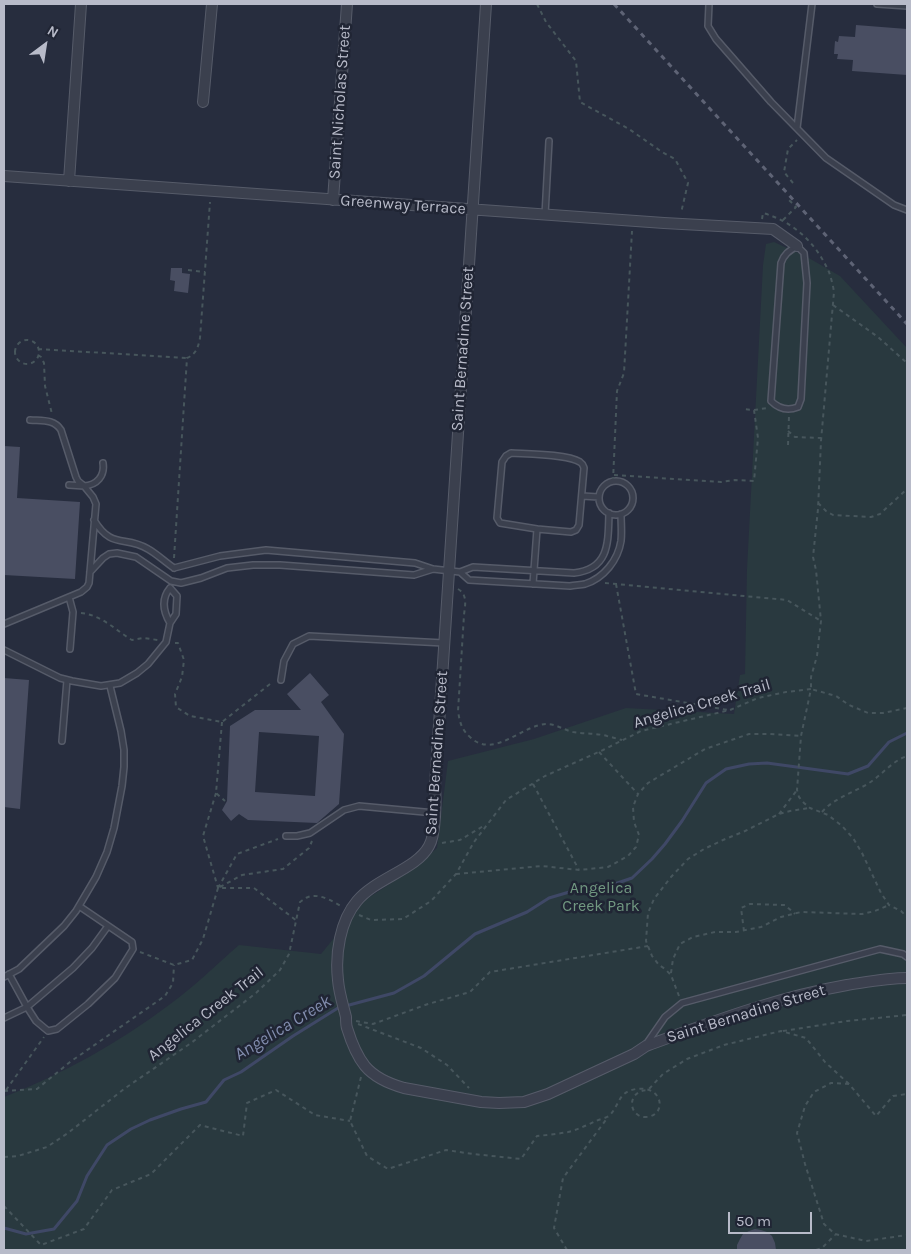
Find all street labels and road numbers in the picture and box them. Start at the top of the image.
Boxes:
street label: Saint Nicholas Street [325,24,355,180]
street label: Greenway Terrace [340,191,466,219]
street label: Saint Bernadine Street [448,266,478,432]
street label: Saint Bernadine Street [422,670,452,836]
street label: Angelica Creek Trail [631,675,773,733]
street label: Angelica Creek Trail [144,963,268,1065]
street label: Saint Bernadine Street [664,981,828,1047]

